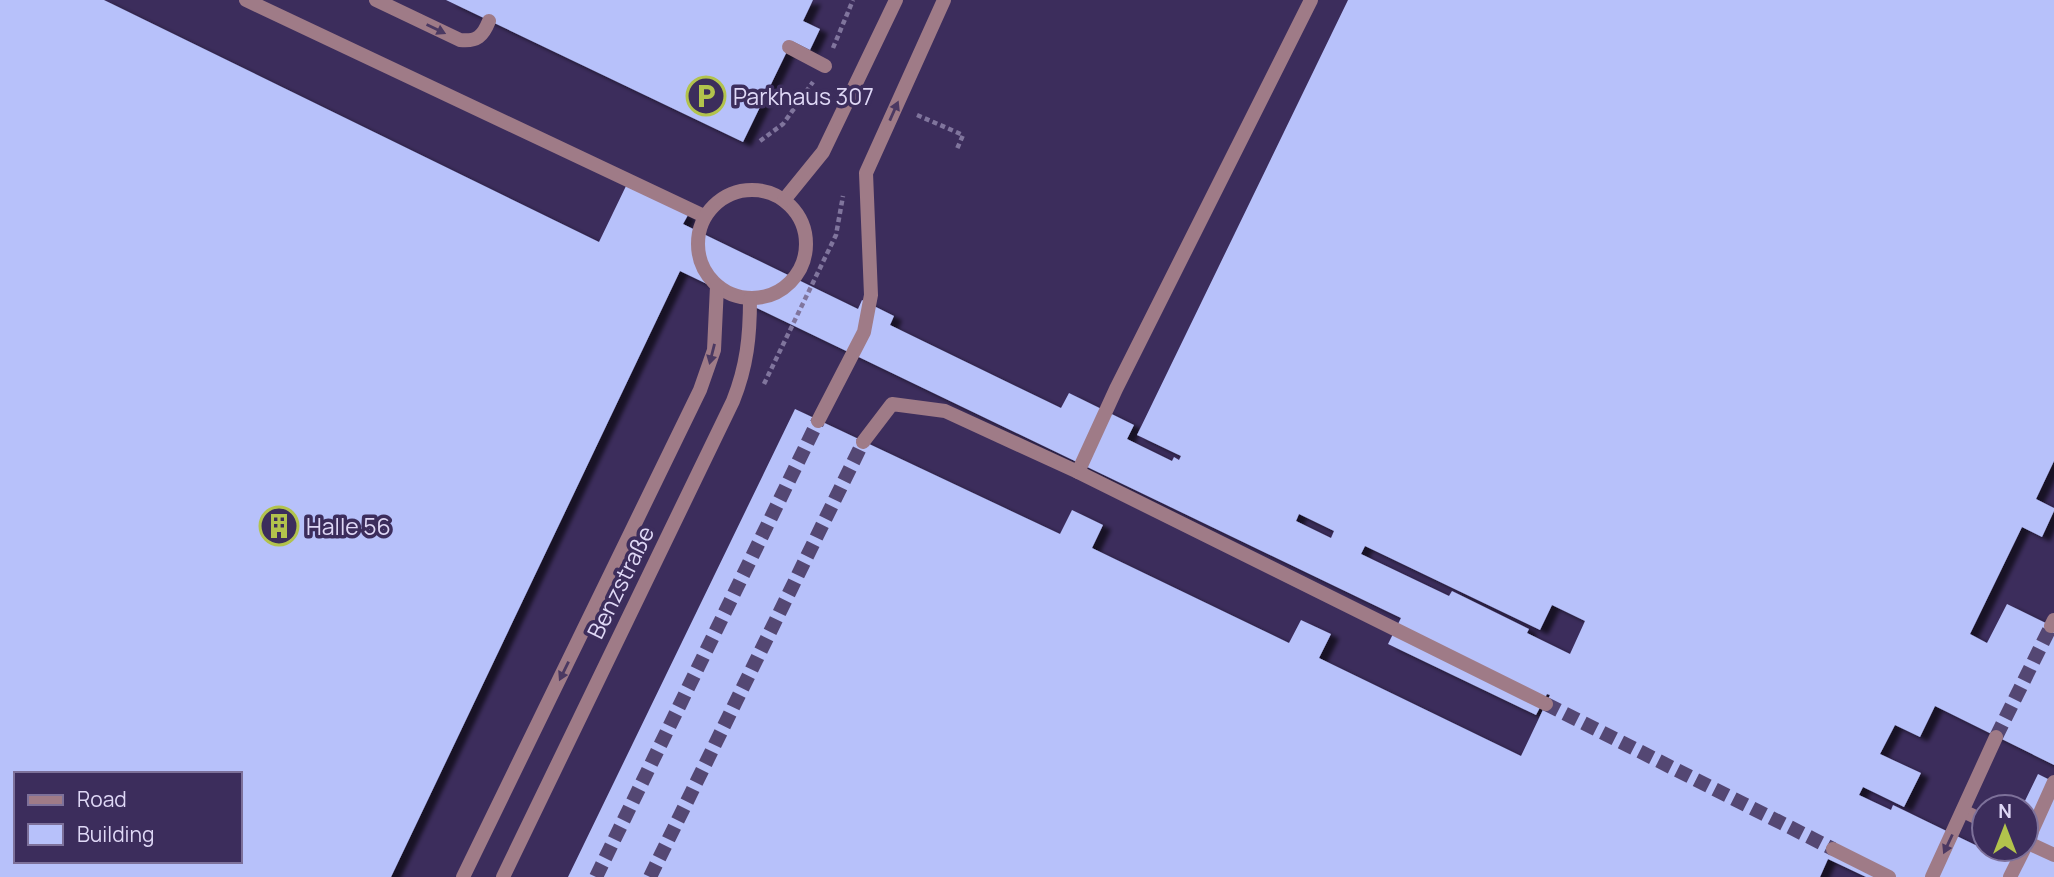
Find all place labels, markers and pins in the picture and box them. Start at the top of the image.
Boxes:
parking icon: Parkhaus 307 [685,75,727,117]
place label: Parkhaus 307 [733,80,874,112]
building icon: Halle 56 [258,505,300,547]
place label: Halle 56 [306,510,391,542]

